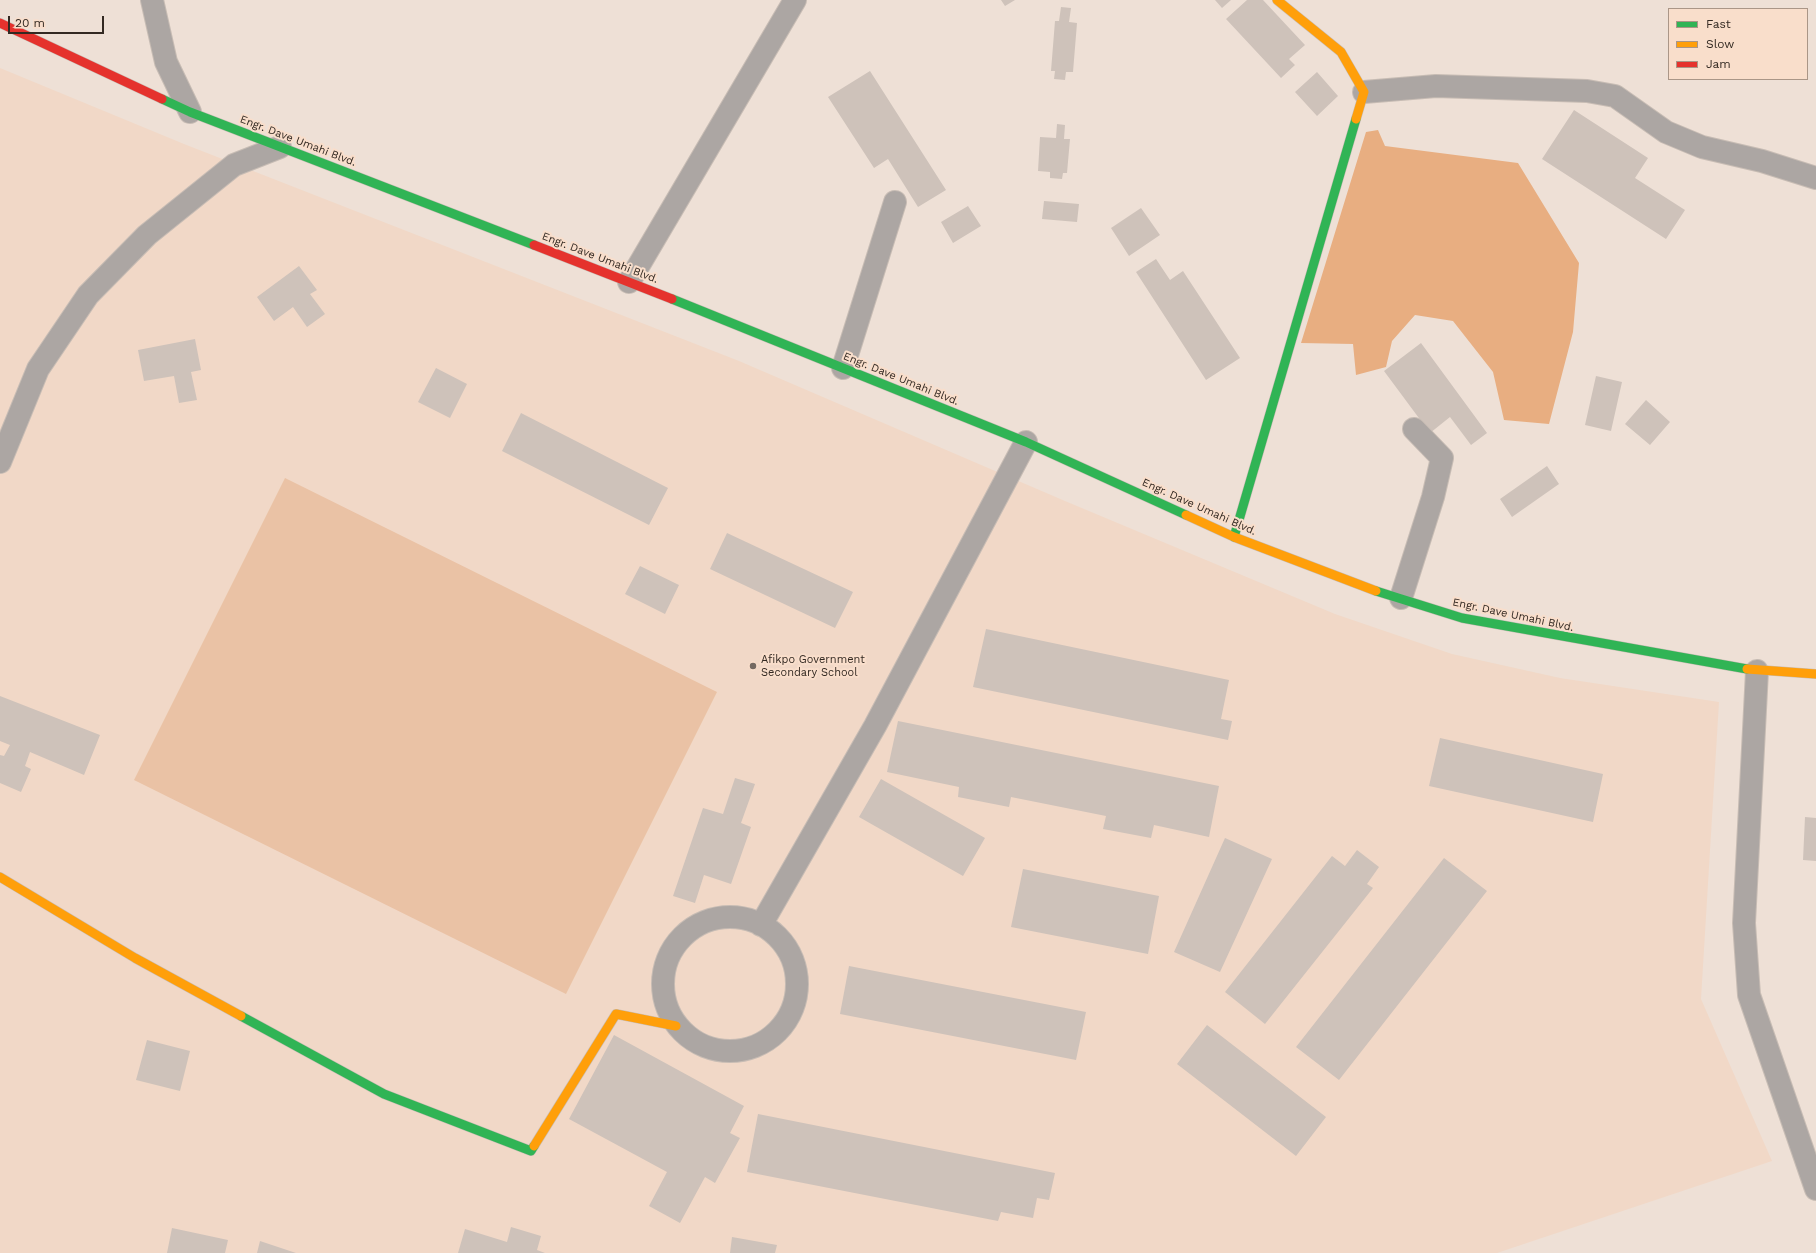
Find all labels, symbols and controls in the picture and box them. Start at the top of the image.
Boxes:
scale bar [10,8,106,34]
legend [1668,8,1808,80]
text: 20 m [15,16,45,30]
text: Fast [1706,17,1731,31]
text: Slow [1706,37,1734,51]
text: Jam [1706,57,1731,71]
street label: Engr. Dave Umahi Blvd. [238,113,358,169]
street label: Engr. Dave Umahi Blvd. [540,230,660,286]
street label: Engr. Dave Umahi Blvd. [841,350,961,408]
street label: Engr. Dave Umahi Blvd. [1140,476,1258,538]
street label: Engr. Dave Umahi Blvd. [1451,596,1575,634]
place label: Afikpo Government Secondary School [761,653,865,679]
marker: Afikpo Government Secondary School [748,661,758,671]

